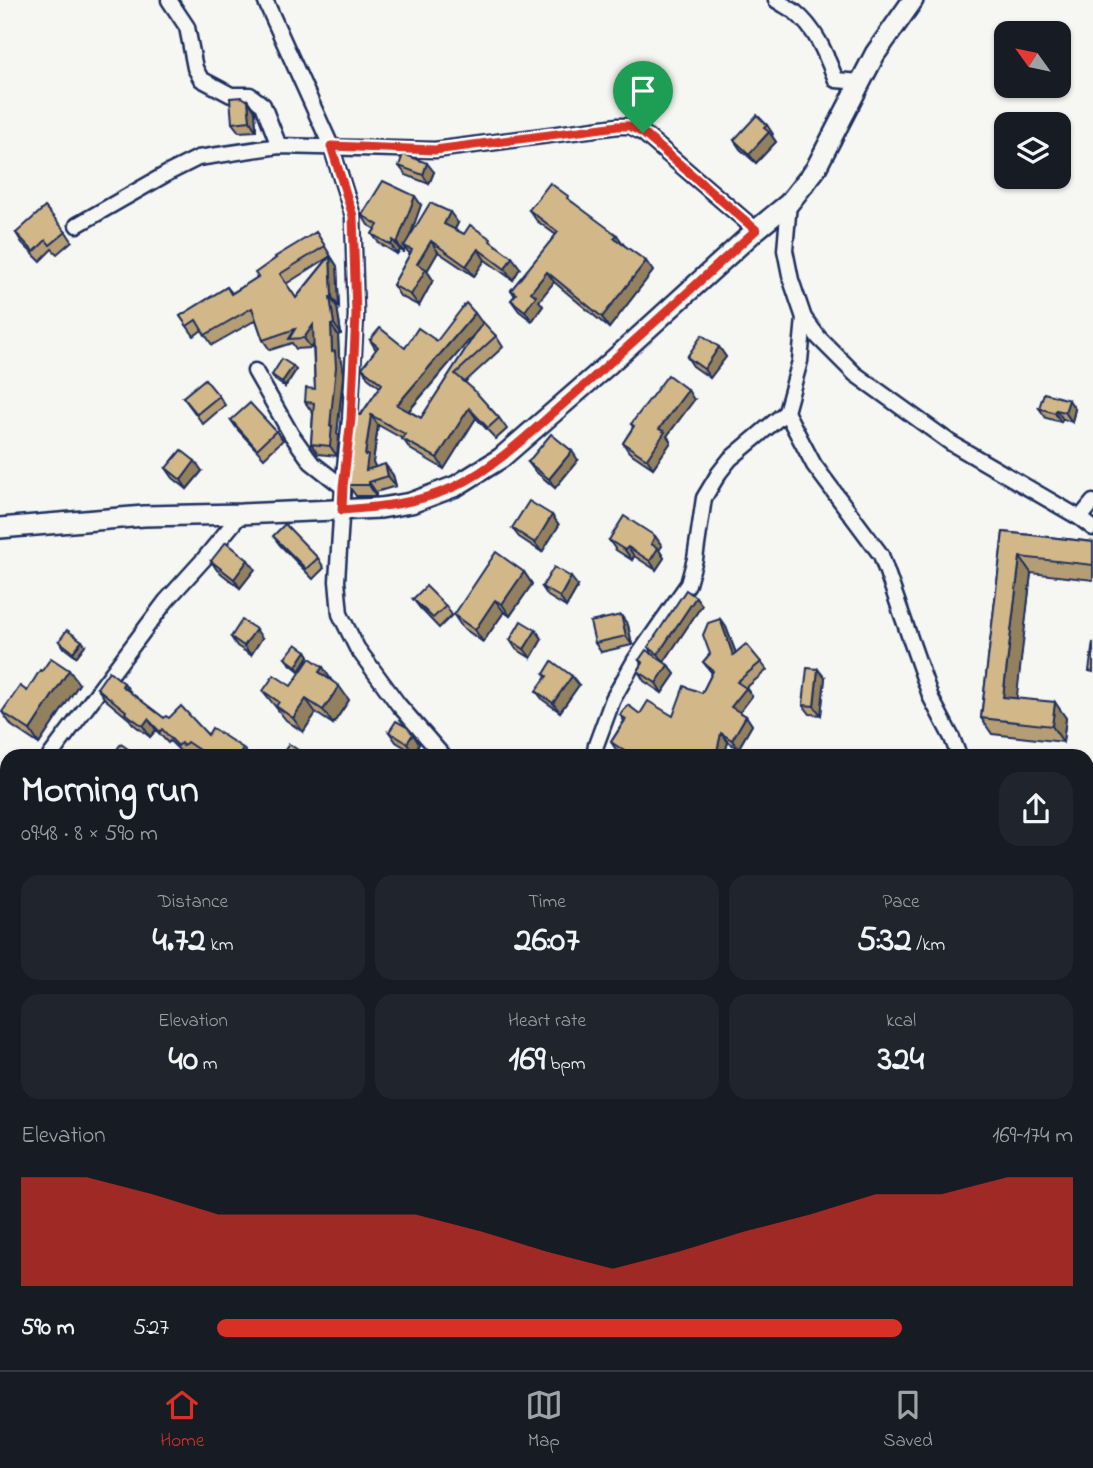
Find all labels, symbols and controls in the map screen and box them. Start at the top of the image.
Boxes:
north arrow [994,21,1071,98]
map controls [994,21,1071,189]
pin [613,61,673,133]
icon: arrive [624,72,662,110]
button: layers [994,112,1071,189]
text: Morning run [21,764,199,820]
button: share [999,772,1073,846]
text: 09:48 · 8 × 590 m [21,818,158,851]
text: Distance [158,889,228,916]
text: Time [528,889,566,916]
text: Pace [882,889,920,916]
text: 4.72 [152,916,206,967]
text: 26:07 [514,916,580,967]
text: 5:32 [857,916,912,967]
text: km [206,932,234,959]
text: /km [912,932,945,959]
text: Elevation [158,1008,228,1035]
text: Heart rate [508,1008,586,1035]
text: kcal [886,1008,916,1035]
text: 40 [168,1035,198,1086]
text: 169 [509,1035,546,1086]
text: 324 [878,1035,924,1086]
text: m [198,1051,218,1078]
text: bpm [546,1051,585,1078]
text: Elevation [21,1120,106,1153]
text: 169–174 m [992,1120,1073,1153]
text: 590 m [21,1312,75,1345]
text: 5:27 [133,1312,169,1345]
tab: Home [160,1386,204,1455]
tab: Map [525,1386,563,1455]
tab: Saved [883,1386,933,1455]

